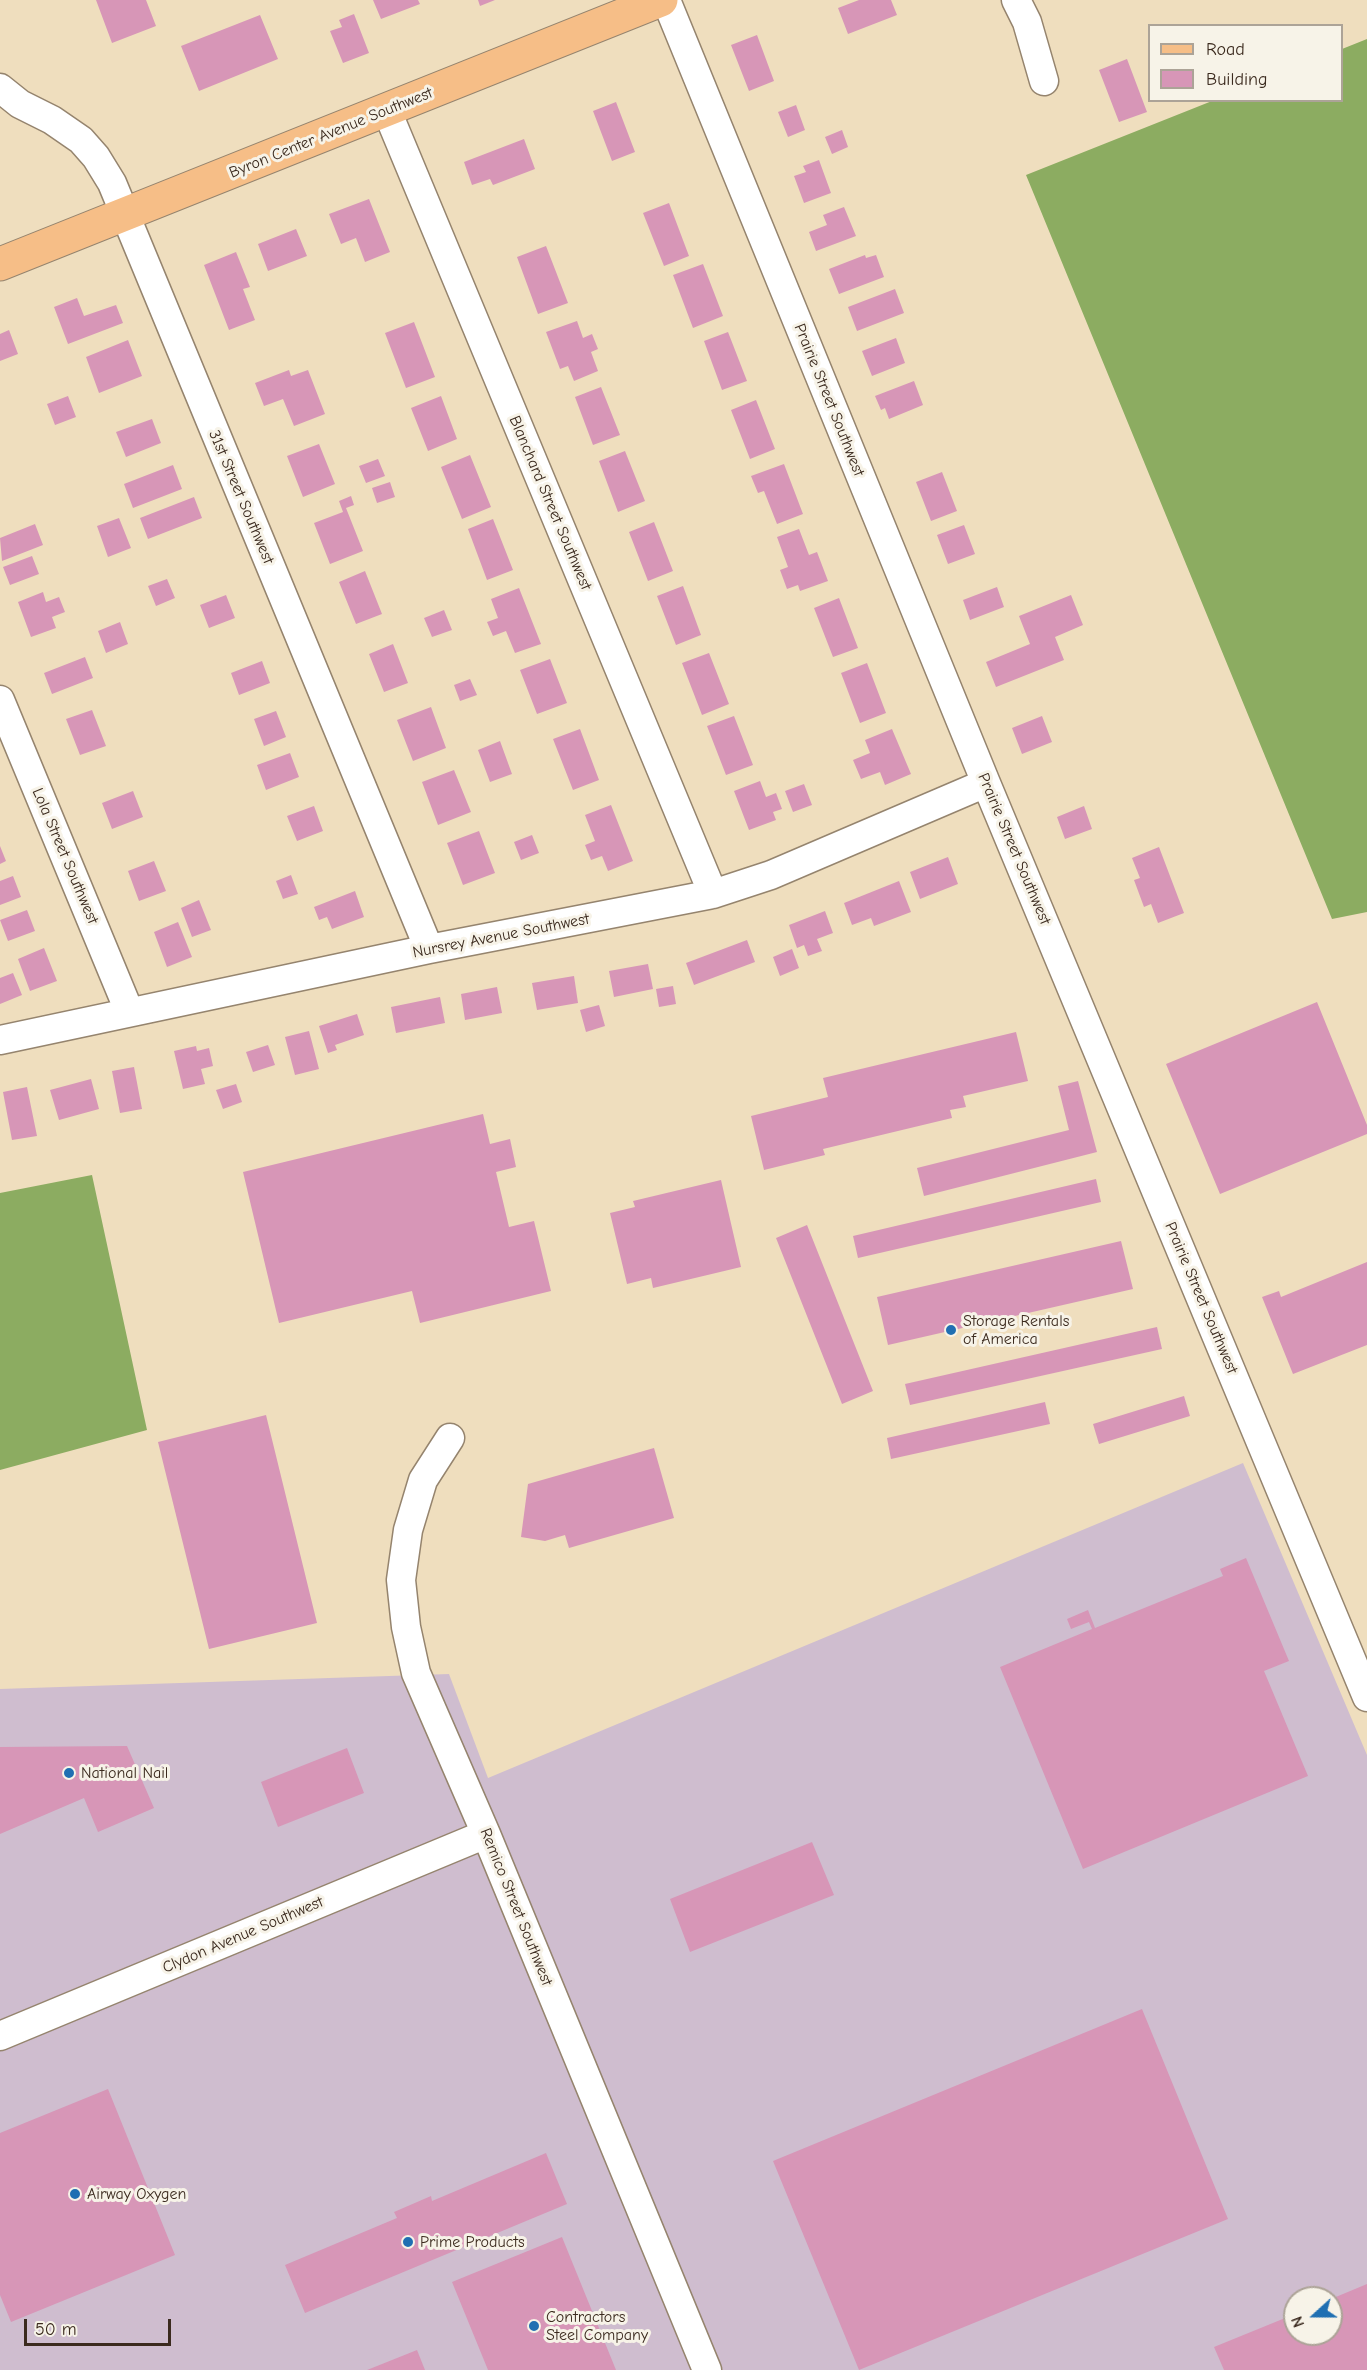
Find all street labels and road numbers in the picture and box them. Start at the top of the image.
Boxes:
street label: Byron Center Avenue Southwest [227,83,435,183]
street label: Prairie Street Southwest [790,321,868,479]
street label: Blanchard Street Southwest [505,413,595,593]
street label: 31st Street Southwest [204,427,278,567]
street label: Prairie Street Southwest [973,770,1055,928]
street label: Lola Street Southwest [28,785,102,927]
street label: Nursrey Avenue Southwest [411,909,591,963]
street label: Prairie Street Southwest [1160,1219,1242,1377]
street label: Remico Street Southwest [476,1825,556,1989]
street label: Clydon Avenue Southwest [160,1892,326,1978]

